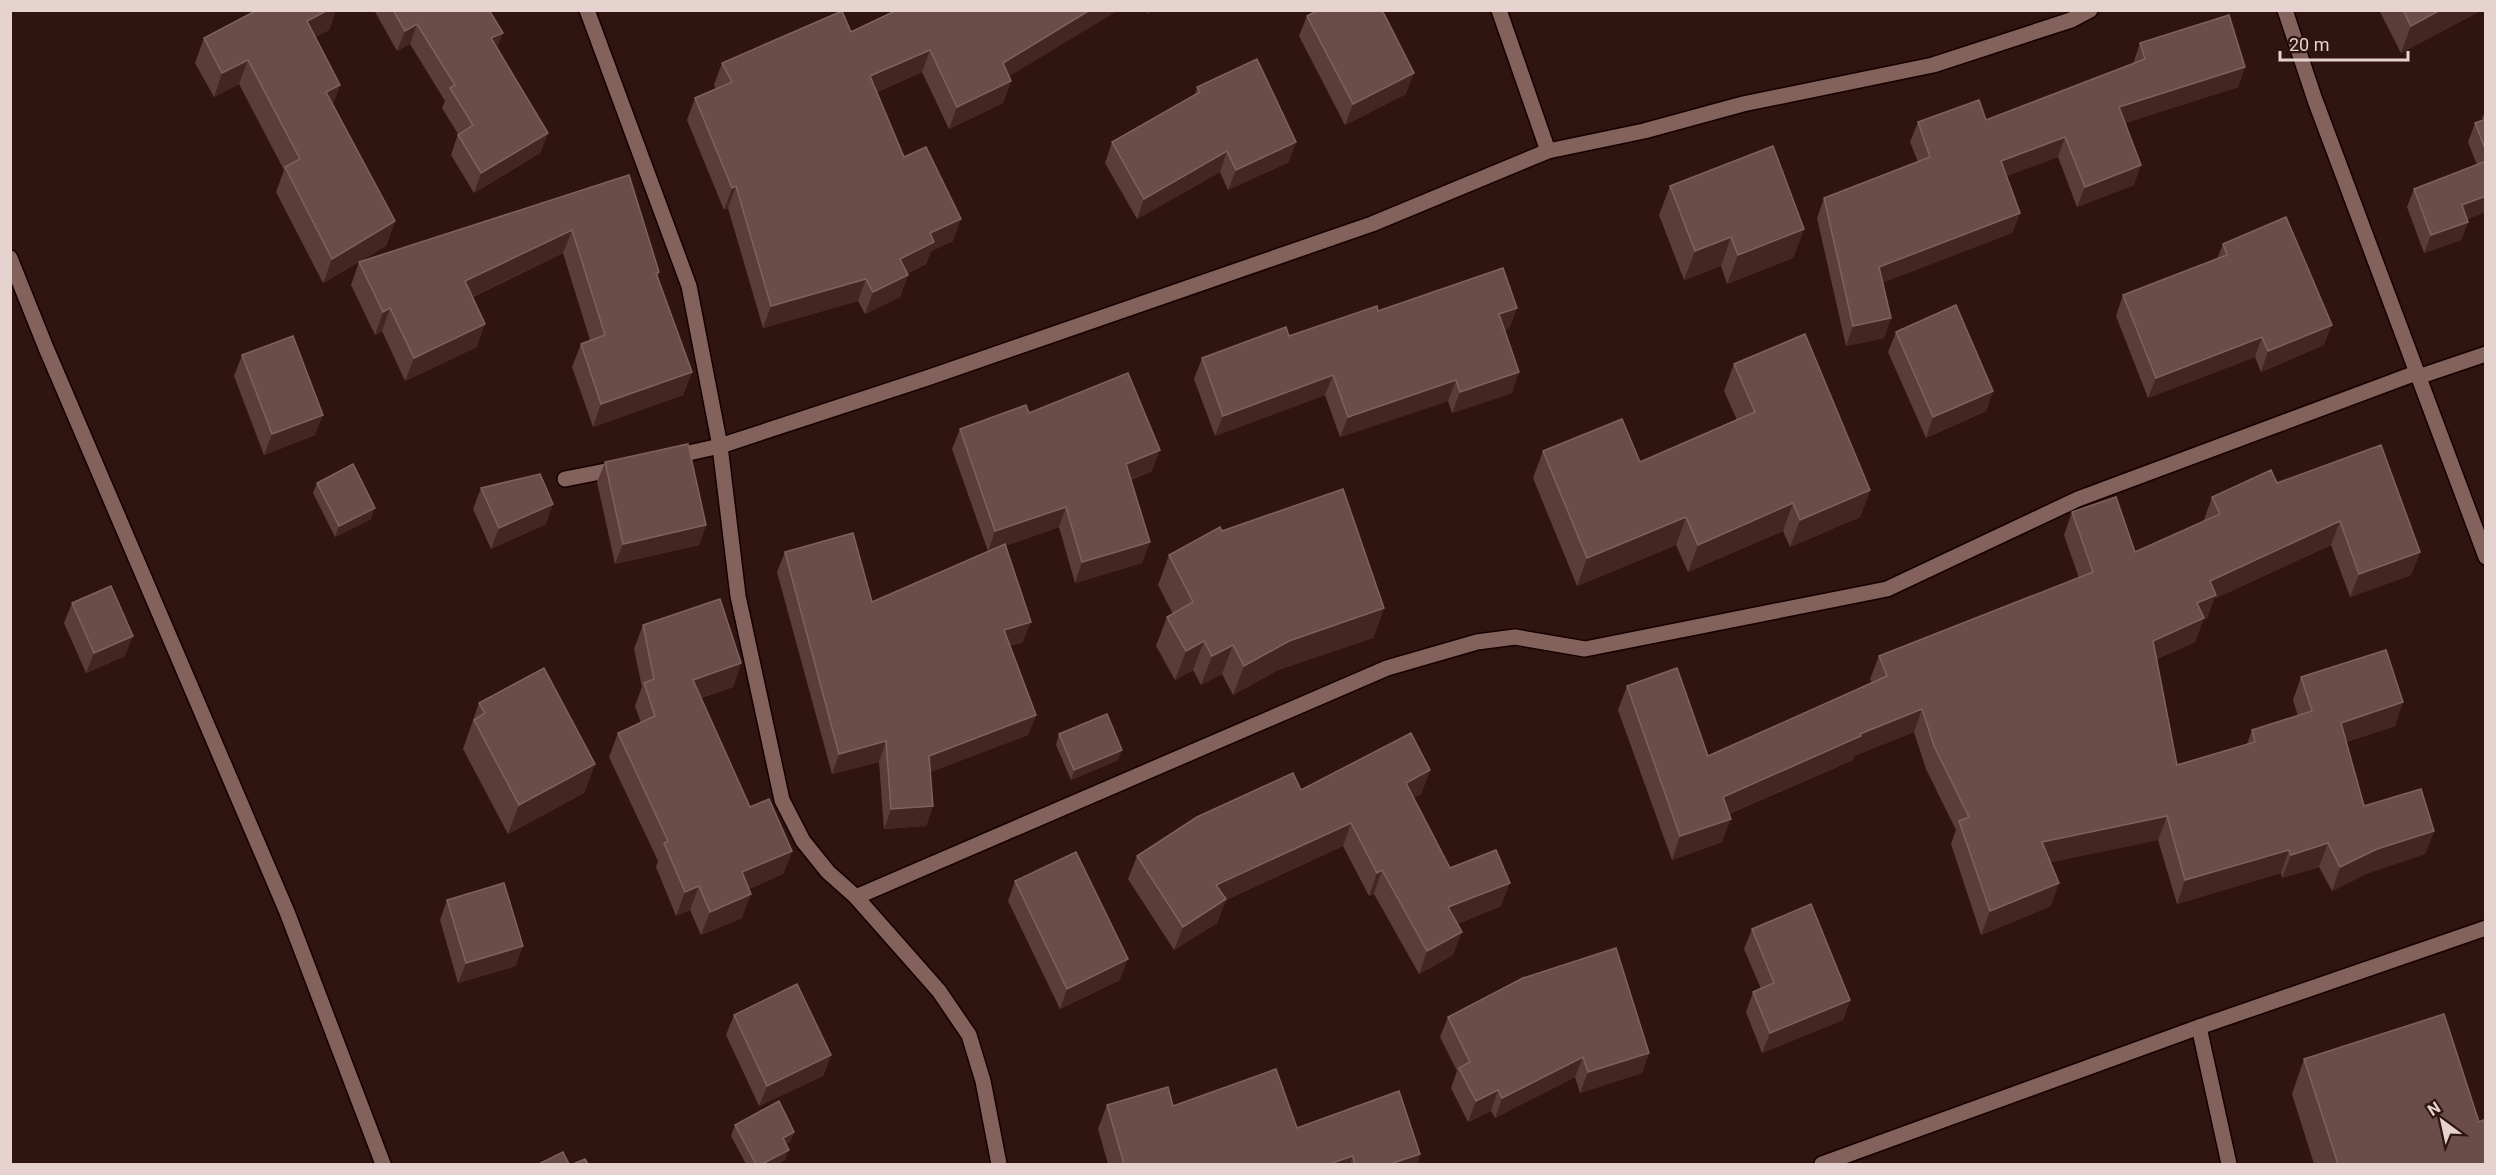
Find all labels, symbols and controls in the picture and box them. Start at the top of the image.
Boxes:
scale bar [2280,24,2408,62]
text: 20 m [2289,34,2329,55]
north arrow [2412,1091,2472,1151]
text: N [2424,1098,2444,1120]

